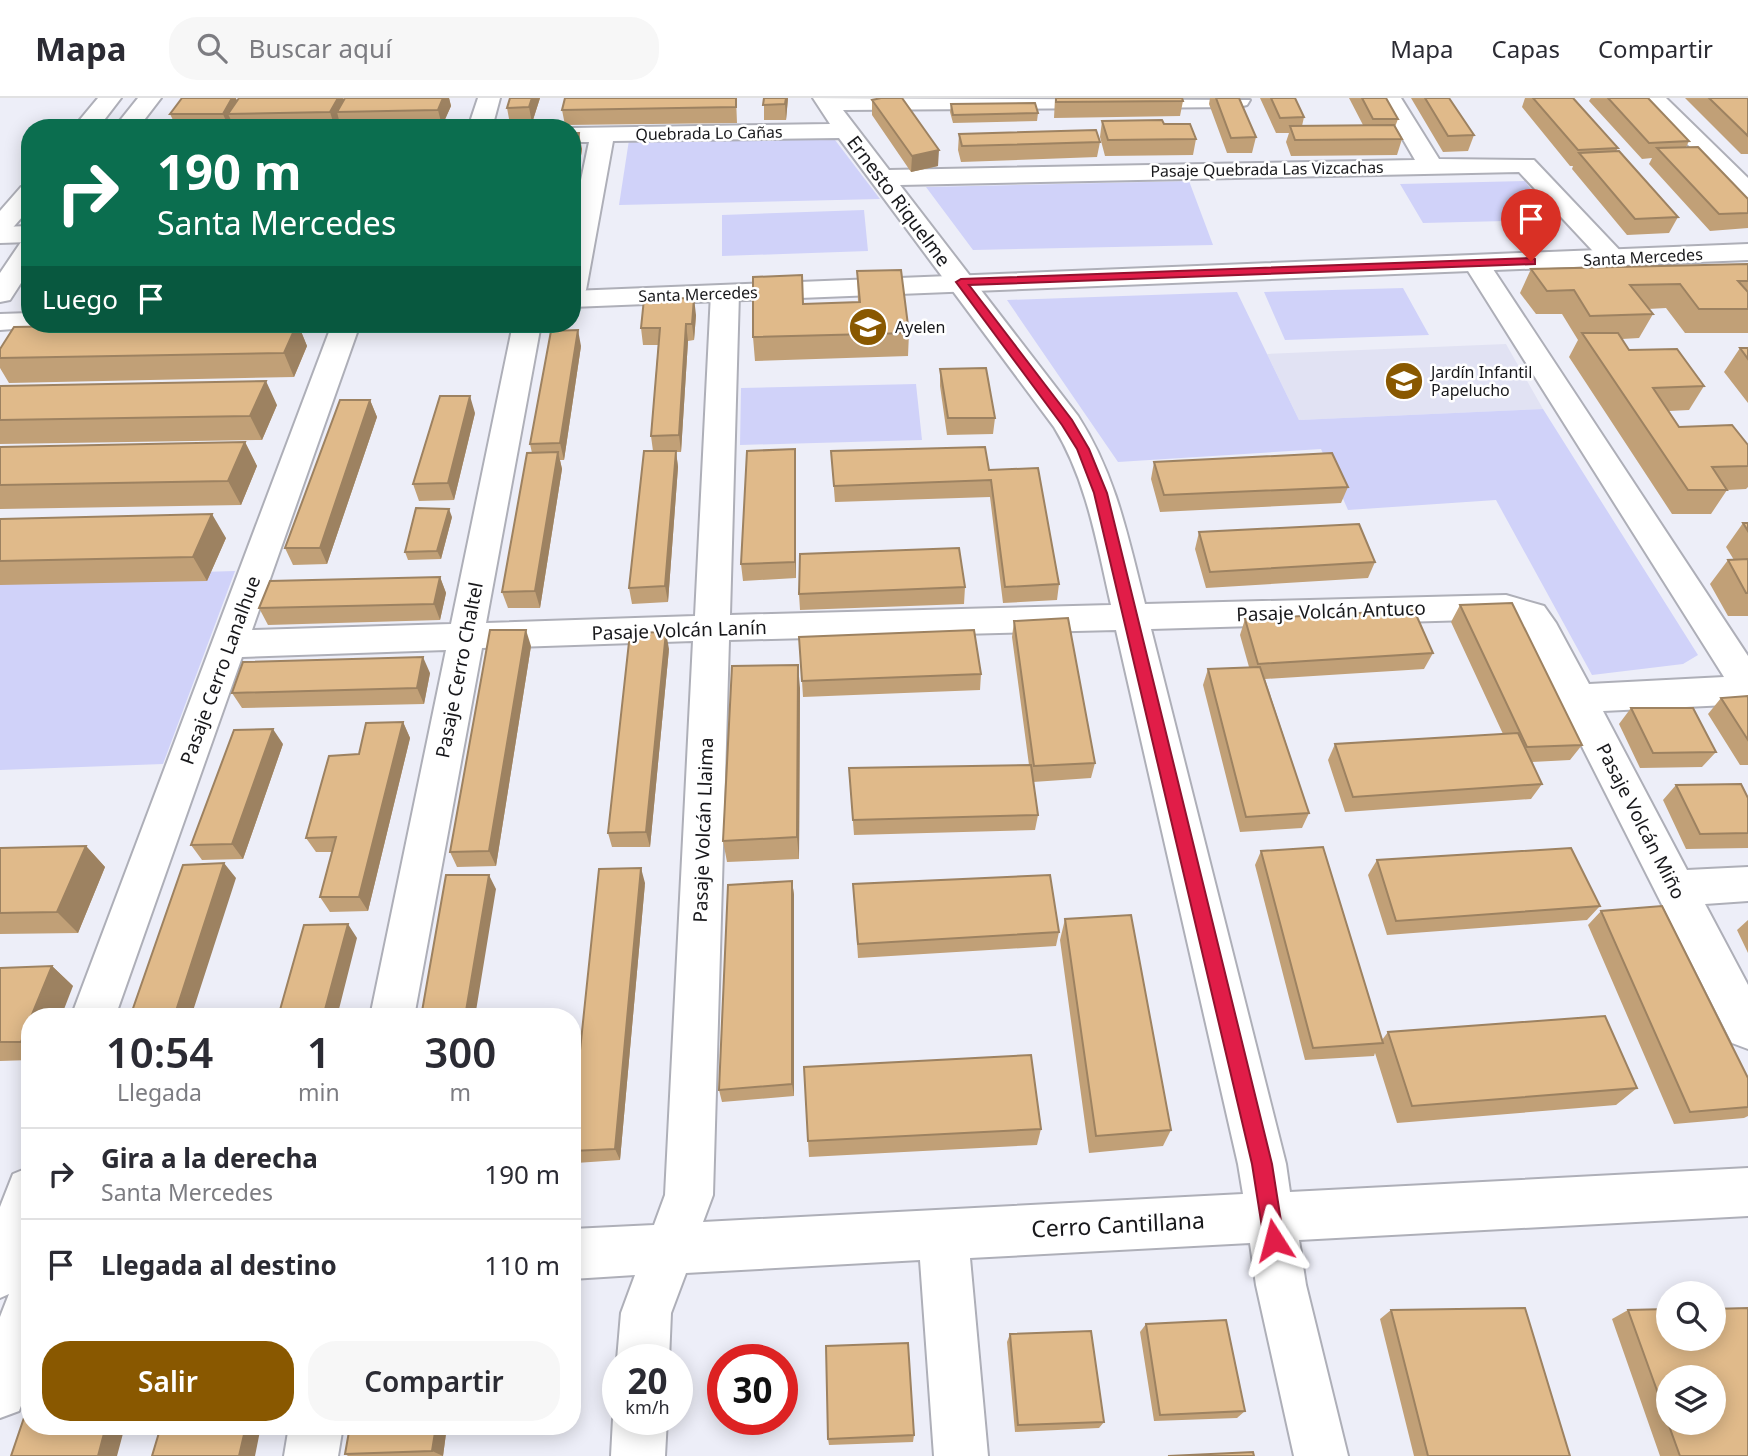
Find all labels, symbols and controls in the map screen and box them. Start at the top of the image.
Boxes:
search box [169,17,659,80]
text: Mapa [35,26,127,71]
icon: search [193,29,231,67]
text: Buscar aquí [249,30,392,66]
text: Mapa [1390,32,1454,65]
text: Capas [1492,32,1560,65]
text: Compartir [1598,32,1713,65]
street label: Quebrada Lo Cañas [635,121,783,145]
street label: Ernesto Riquelme [841,130,957,272]
text: 190 m [157,138,302,204]
icon: right [42,147,133,238]
street label: Pasaje Quebrada Las Vizcachas [1150,156,1384,182]
pin [1501,189,1561,261]
icon: arrive [1512,200,1550,238]
text: Santa Mercedes [157,201,396,244]
street label: Santa Mercedes [1583,243,1703,271]
icon: arrive [132,280,170,318]
text: Luego [42,281,118,317]
street label: Santa Mercedes [638,281,758,307]
school or university icon: Ayelen [847,306,889,348]
place label: Ayelen [895,316,945,338]
school or university icon: Jardín Infantil Papelucho [1383,360,1425,402]
place label: Jardín Infantil Papelucho [1429,361,1532,401]
street label: Pasaje Cerro Lanalhue [174,572,266,768]
street label: Pasaje Cerro Chaltel [429,580,489,760]
street label: Pasaje Volcán Antuco [1236,595,1426,627]
street label: Pasaje Volcán Lanín [591,614,767,646]
street label: Pasaje Volcán Llaima [687,737,719,923]
street label: Pasaje Volcán Miño [1590,739,1692,903]
text: 10:54 [106,1023,213,1080]
text: 1 [307,1023,331,1080]
text: 300 [424,1023,496,1080]
text: Llegada [117,1076,202,1108]
text: min [298,1076,340,1108]
text: m [450,1076,471,1108]
text: Gira a la derecha [101,1140,318,1176]
icon: right [42,1155,80,1193]
text: 190 m [484,1156,560,1192]
text: Santa Mercedes [101,1176,273,1208]
street label: Cerro Cantillana [1030,1203,1206,1245]
position arrow [1237,1203,1311,1277]
icon: arrive [42,1246,80,1284]
text: Llegada al destino [101,1247,337,1283]
text: 110 m [484,1247,560,1283]
map controls [1656,1281,1726,1435]
button: search [1656,1281,1726,1351]
button: Salir [42,1341,294,1421]
button: Compartir [308,1341,560,1421]
speed limit sign: 30 [707,1344,798,1435]
text: 20 [627,1357,668,1404]
button: layers [1656,1365,1726,1435]
text: km/h [625,1395,670,1419]

